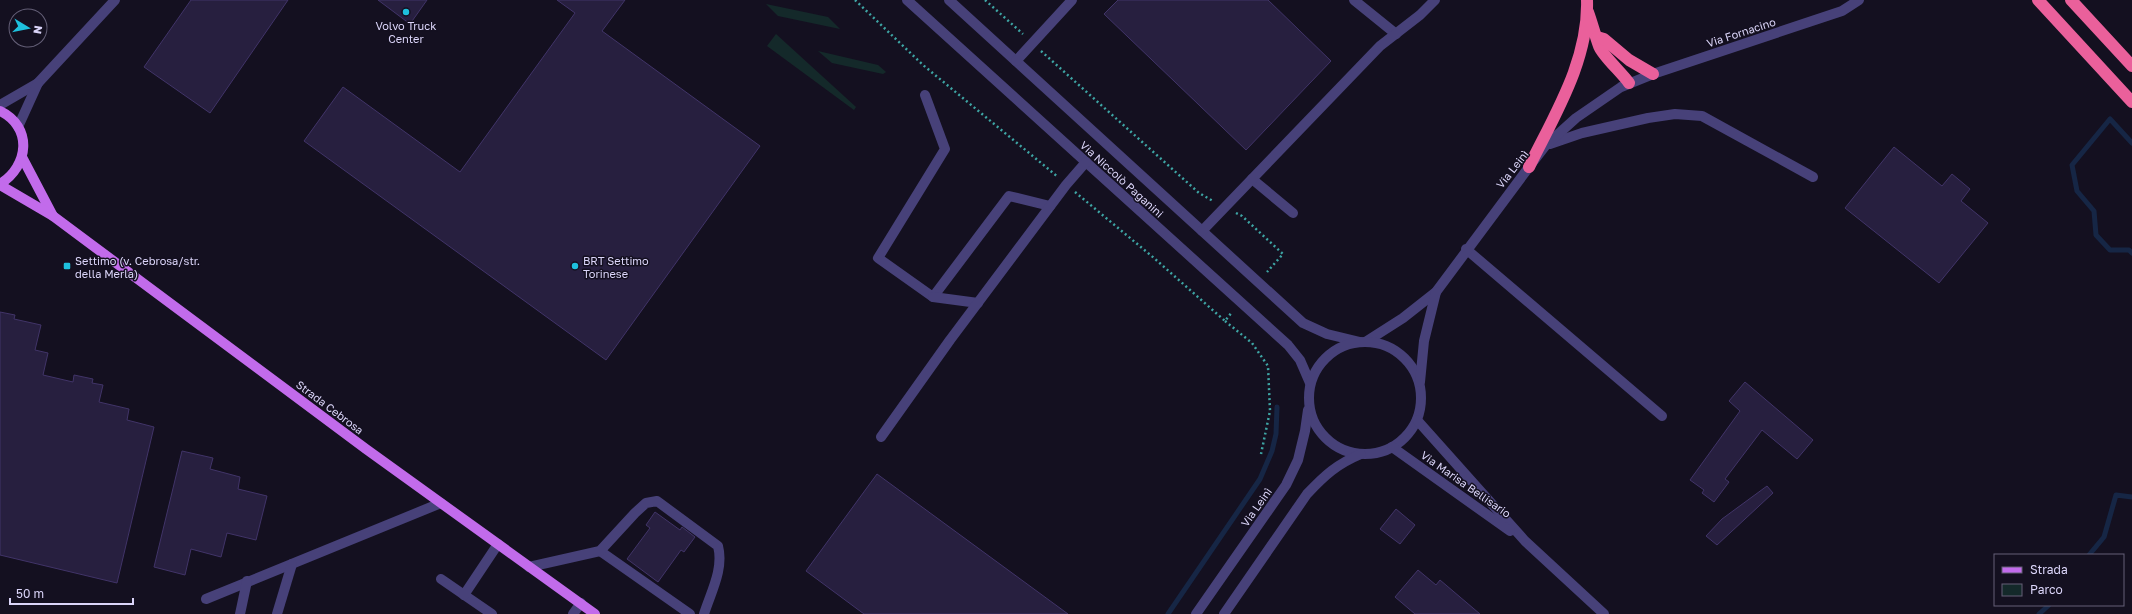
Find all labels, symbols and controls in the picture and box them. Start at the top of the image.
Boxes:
marker: Volvo Truck Center [401,7,411,17]
north arrow [8,8,48,48]
street label: Via Fornacino [1705,15,1778,49]
place label: Volvo Truck Center [376,19,436,45]
text: N [31,25,45,35]
street label: Via Niccolò Paganini [1078,138,1166,220]
street label: Via Leinì [1493,147,1531,191]
place label: Settimo (v. Cebrosa/str. della Merla) [75,254,200,280]
place label: BRT Settimo Torinese [583,254,649,280]
marker: Settimo (v. Cebrosa/str. della Merla) [62,261,72,271]
marker: BRT Settimo Torinese [570,261,580,271]
street label: Strada Cebrosa [294,377,366,437]
street label: Via Marisa Bellisario [1419,448,1514,520]
street label: Via Leinì [1238,485,1274,529]
legend [1994,554,2124,606]
text: Strada [2030,562,2068,577]
scale bar [10,580,133,606]
text: Parco [2030,582,2063,597]
text: 50 m [16,586,44,601]

